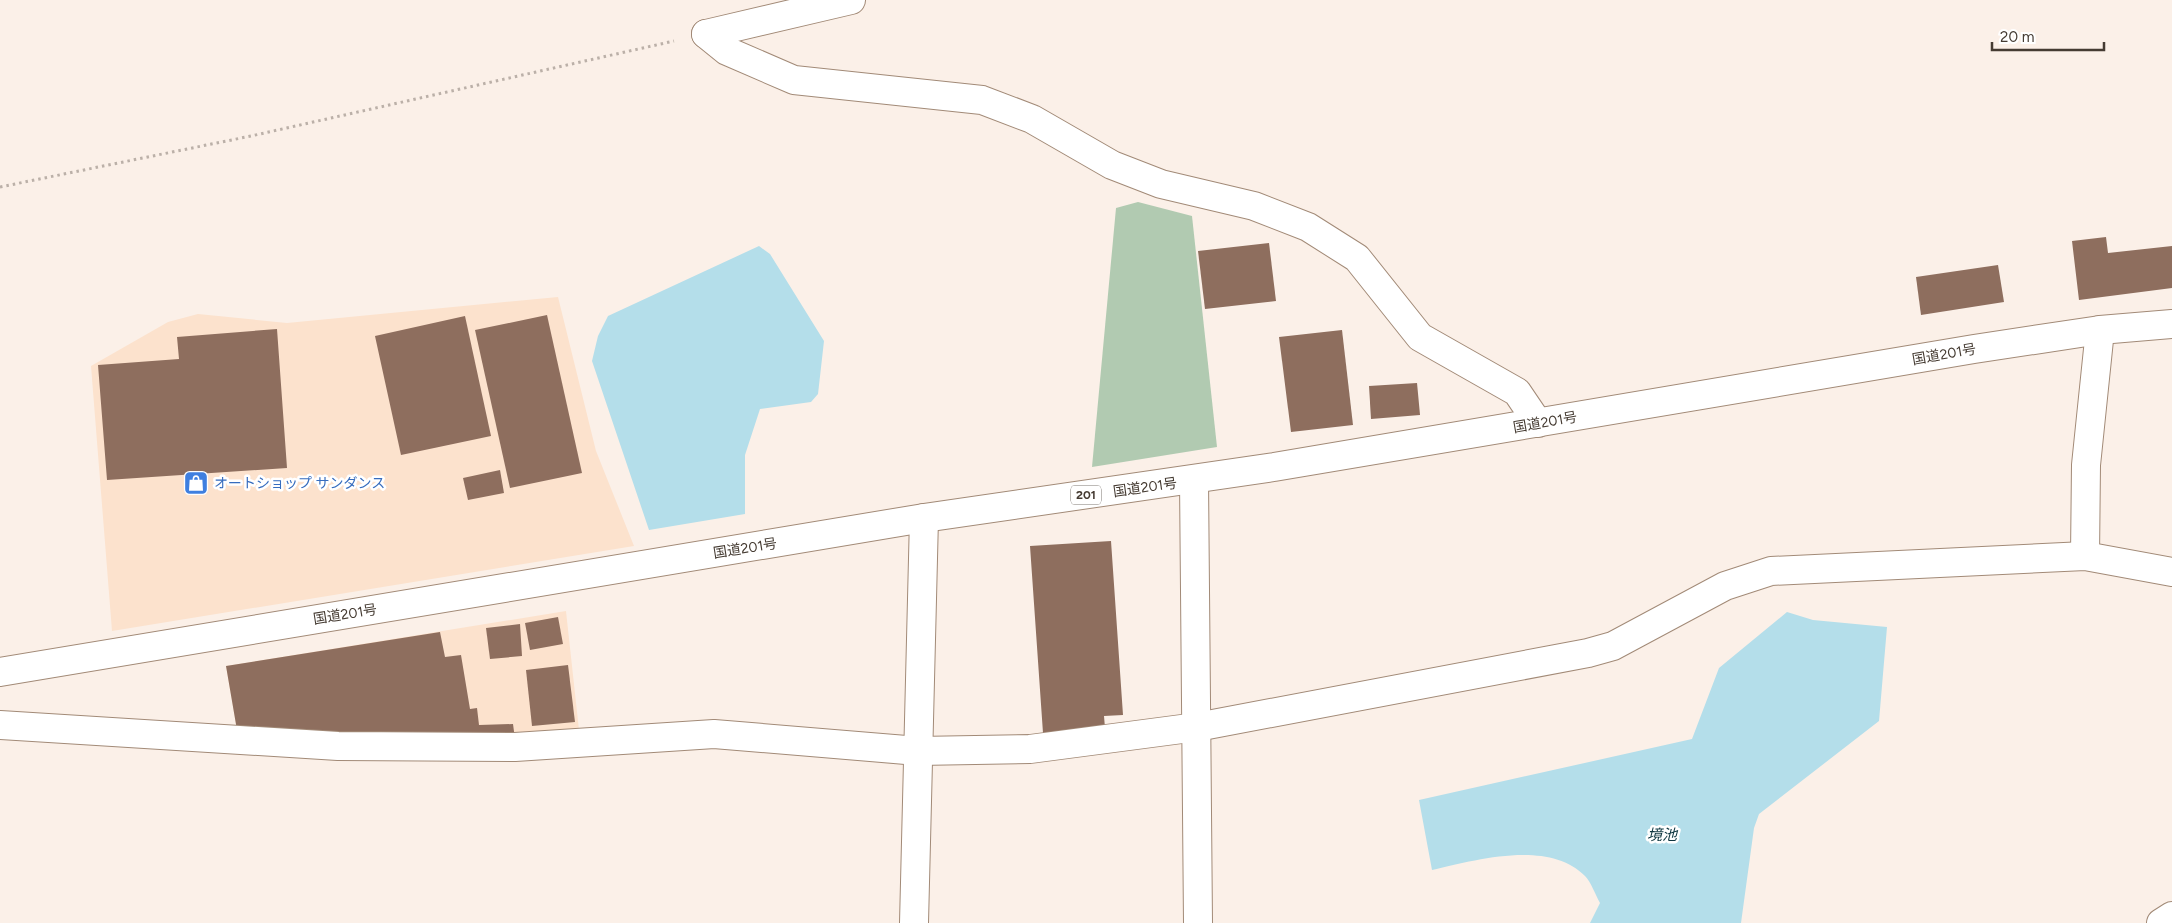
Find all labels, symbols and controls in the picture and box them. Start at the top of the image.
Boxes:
scale bar [1992,20,2104,52]
text: 20 m [2000,28,2034,46]
street label: 国道201号 [1911,341,1977,368]
street label: 国道201号 [1512,409,1578,436]
shop icon: オートショップ サンダンス [183,470,209,496]
place label: オートショップ サンダンス [214,475,385,492]
street label: 国道201号 [1112,475,1178,500]
road number: 201 [1071,486,1101,504]
street label: 国道201号 [712,535,778,562]
street label: 国道201号 [312,601,378,628]
water label: 境池 [1647,826,1679,844]

